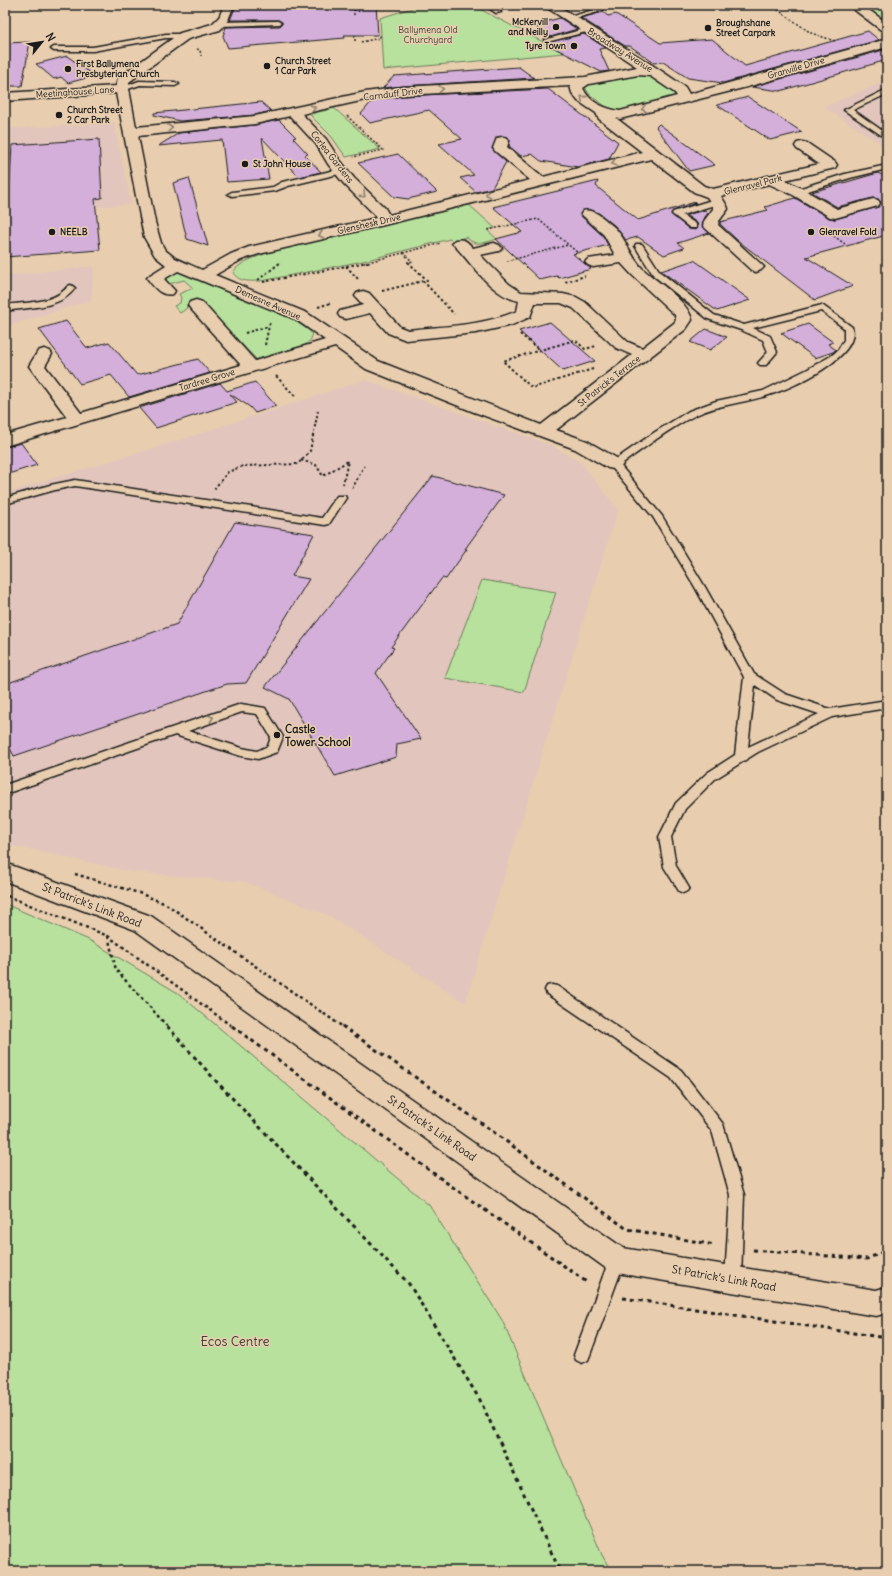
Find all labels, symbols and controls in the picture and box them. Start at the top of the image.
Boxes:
place label: McKervill and Neilly [508,16,548,38]
place label: Broughshane Street Carpark [716,17,776,39]
north arrow [22,22,62,62]
marker: McKervill and Neilly [551,22,561,32]
marker: Broughshane Street Carpark [703,23,713,33]
park label: Ballymena Old Churchyard [398,24,458,45]
street label: Broadway Avenue [586,25,655,74]
text: N [43,30,59,44]
place label: Tyre Town [525,40,567,52]
marker: Tyre Town [569,41,579,51]
street label: Granville Drive [766,54,826,81]
place label: Church Street 1 Car Park [275,55,332,76]
place label: First Ballymena Presbyterian Church [76,58,160,80]
marker: Church Street 1 Car Park [262,61,272,71]
marker: First Ballymena Presbyterian Church [63,64,73,74]
street label: Meetinghouse Lane [35,83,115,100]
street label: Carnduff Drive [363,84,423,103]
one-way arrow [438,84,444,93]
one-way arrow [580,95,588,102]
place label: Church Street 2 Car Park [67,104,124,125]
one-way arrow [310,104,316,112]
one-way arrow [641,105,648,113]
marker: Church Street 2 Car Park [54,110,64,120]
one-way arrow [167,124,173,133]
street label: Corlea Gardens [309,128,356,185]
place label: St John House [253,158,311,169]
one-way arrow [611,158,617,166]
marker: St John House [240,159,250,169]
street label: Glenravel Park [723,172,783,197]
one-way arrow [484,189,491,198]
one-way arrow [358,190,366,198]
street label: Glenshesk Drive [336,211,402,236]
place label: NEELB [60,226,88,237]
place label: Glenravel Fold [819,226,877,237]
marker: NEELB [47,227,57,237]
marker: Glenravel Fold [806,227,816,237]
one-way arrow [318,231,324,239]
street label: Demesne Avenue [234,283,303,322]
street label: St Patrick's Terrace [575,353,642,409]
street label: Tardree Grove [178,366,236,393]
one-way arrow [208,714,215,723]
place label: Castle Tower School [285,722,351,749]
marker: Castle Tower School [272,730,282,740]
street label: St Patrick’s Link Road [40,880,144,931]
street label: St Patrick’s Link Road [385,1092,480,1164]
street label: St Patrick’s Link Road [671,1262,778,1294]
park label: Ecos Centre [200,1333,270,1350]

